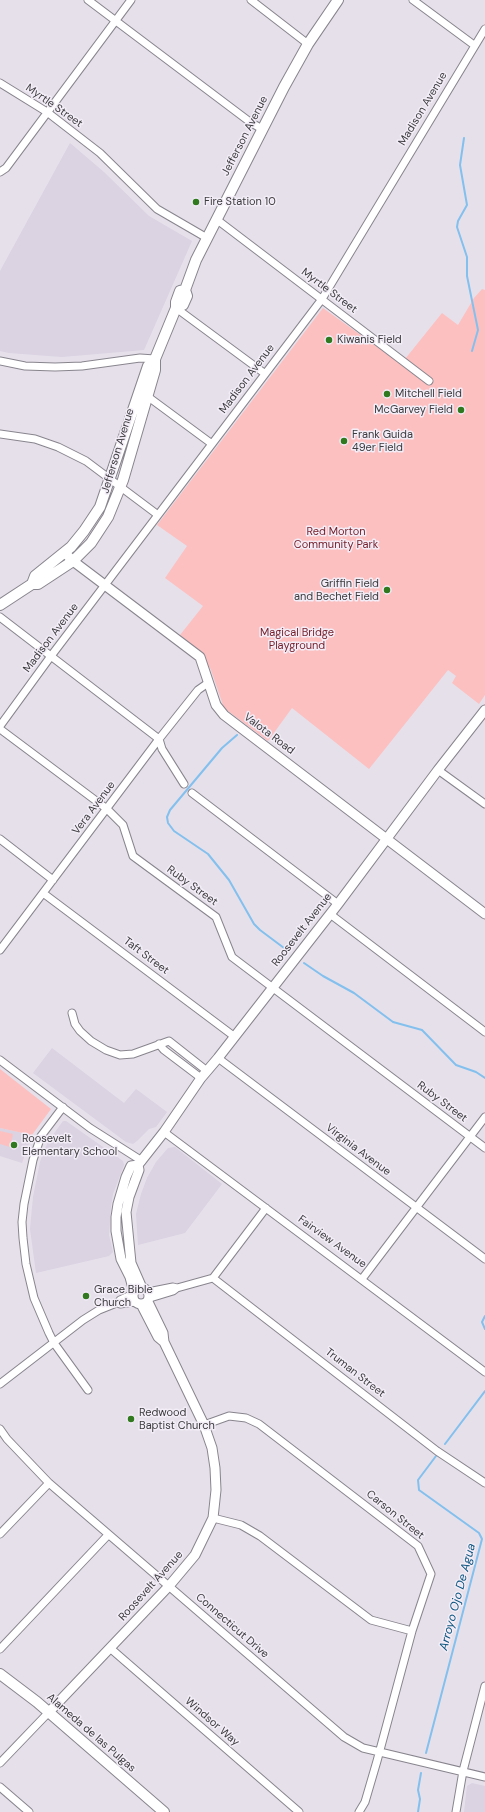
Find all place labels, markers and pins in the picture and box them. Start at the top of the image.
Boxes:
place label: Fire Station 10 [204,195,276,209]
marker: Fire Station 10 [191,197,201,207]
place label: Kiwanis Field [337,333,402,347]
marker: Kiwanis Field [324,335,334,345]
place label: Mitchell Field [395,387,462,401]
marker: Mitchell Field [382,389,392,399]
place label: McGarvey Field [374,403,453,417]
marker: McGarvey Field [456,405,466,415]
place label: Frank Guida 49er Field [352,428,413,454]
marker: Frank Guida 49er Field [339,436,349,446]
place label: Griffin Field and Bechet Field [294,577,379,603]
marker: Griffin Field and Bechet Field [382,585,392,595]
place label: Roosevelt Elementary School [22,1132,117,1158]
marker: Roosevelt Elementary School [9,1140,19,1150]
place label: Grace Bible Church [94,1283,153,1309]
marker: Grace Bible Church [81,1291,91,1301]
place label: Redwood Baptist Church [139,1406,215,1432]
marker: Redwood Baptist Church [126,1414,136,1424]

